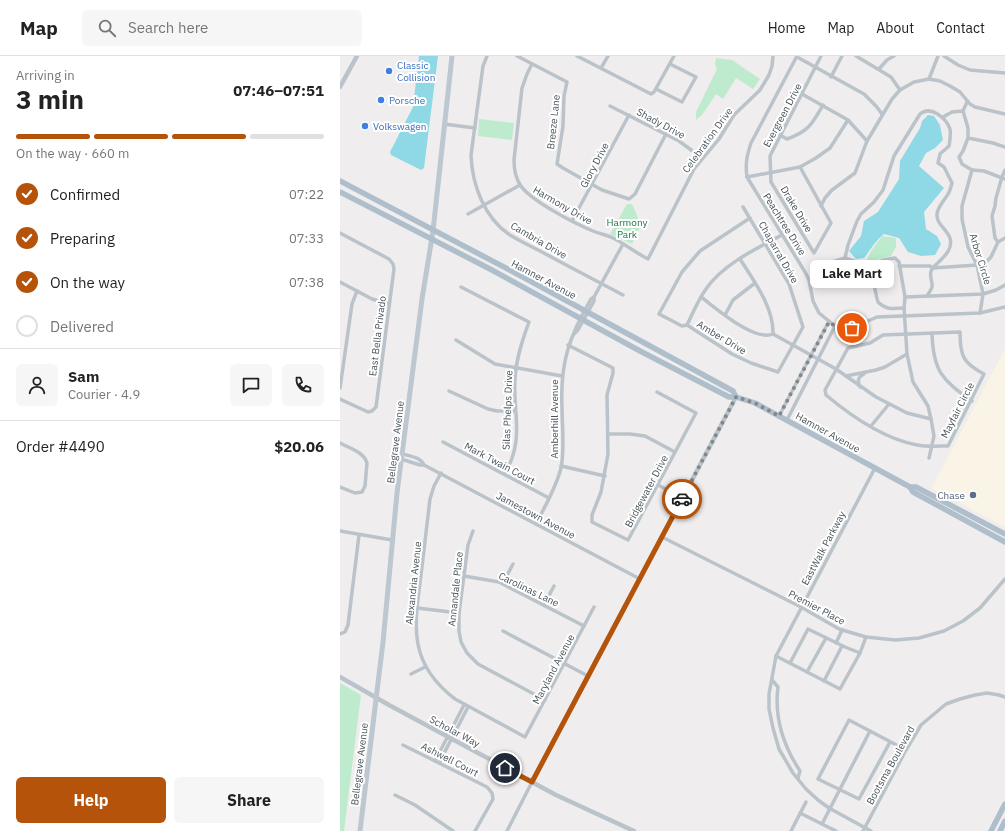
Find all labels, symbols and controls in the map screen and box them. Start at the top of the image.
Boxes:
search box [82,10,362,46]
text: Map [20,16,58,40]
icon: search [96,17,118,39]
text: Search here [128,18,208,37]
text: Home [768,19,805,37]
text: Map [827,19,854,37]
text: About [876,19,914,37]
text: Contact [936,19,985,37]
place label: Classic Collision [397,59,435,84]
marker: Classic Collision [384,66,394,76]
text: Arriving in [16,67,75,84]
text: 07:46–07:51 [233,81,324,100]
street label: Evergreen Drive [760,81,805,150]
text: 3 min [16,82,84,116]
place label: Porsche [389,94,426,107]
street label: Breeze Lane [544,94,563,150]
marker: Porsche [376,95,386,105]
street label: Shady Drive [634,105,688,142]
street label: Celebration Drive [679,105,736,175]
place label: Volkswagen [373,120,426,133]
marker: Volkswagen [360,121,370,131]
street label: Glory Drive [577,140,612,190]
text: On the way · 660 m [16,145,129,162]
icon: check [16,183,38,205]
street label: Harmony Drive [531,183,595,228]
street label: Drake Drive [778,184,816,235]
text: Confirmed [50,185,120,204]
text: 07:22 [289,186,324,203]
street label: Peachtree Drive [760,191,809,258]
park label: Harmony Park [607,216,648,241]
street label: Cambria Drive [508,219,570,262]
street label: Chaparral Drive [756,219,802,286]
icon: check [16,227,38,249]
text: Preparing [50,229,115,248]
text: 07:33 [289,230,324,247]
street label: Arbor Circle [967,232,995,287]
street label: Hamner Avenue [509,257,579,302]
callout: Lake Mart [810,260,894,288]
text: Lake Mart [822,265,882,282]
icon: check [16,271,38,293]
text: On the way [50,273,125,292]
text: 07:38 [289,274,324,291]
street label: East Bella Privado [366,295,389,377]
pin [835,311,869,345]
text: Delivered [50,317,114,336]
icon: bag [841,317,863,339]
street label: Amber Drive [695,318,749,358]
button: person [16,364,58,406]
button: chat [230,364,272,406]
button: phone [282,364,324,406]
text: Sam [68,367,99,386]
street label: Silas Phelps Drive [500,369,515,450]
street label: Amberhill Avenue [548,379,561,459]
street label: Mayfair Circle [938,380,977,440]
text: Courier · 4.9 [68,386,140,403]
street label: Bellegrave Avenue [384,400,407,484]
street label: Hamner Avenue [793,409,863,456]
text: Order #4490 [16,437,105,456]
text: $20.06 [274,437,324,456]
street label: Mark Twain Court [462,439,538,488]
street label: Bridgewater Drive [622,452,671,530]
courier [662,479,702,519]
icon: car [671,488,693,510]
street label: Jamestown Avenue [494,489,578,542]
place label: Chase [937,489,966,502]
marker: Chase [968,490,978,500]
street label: EastWalk Parkway [798,509,848,588]
street label: Alexandria Avenue [403,540,424,625]
street label: Annandale Place [445,551,466,627]
street label: Carolinas Lane [496,569,562,610]
street label: Premier Place [786,587,848,628]
street label: Maryland Avenue [530,632,578,707]
street label: Scholar Way [427,713,482,750]
street label: Bellegrave Avenue [348,722,371,806]
street label: Bootsma Boulevard [863,724,917,807]
street label: Ashwell Court [419,739,481,780]
pin [488,751,522,785]
icon: home [494,757,516,779]
button: Help [16,777,166,823]
button: Share [174,777,324,823]

